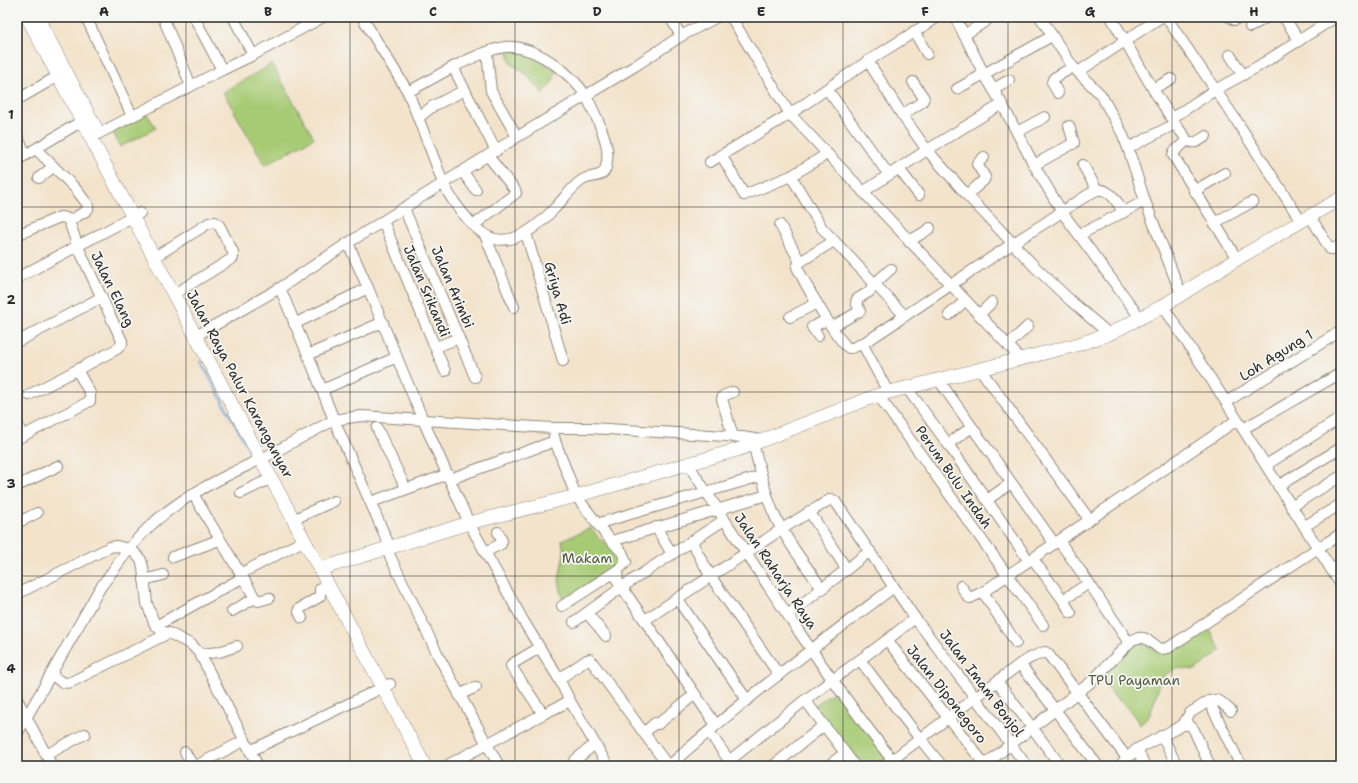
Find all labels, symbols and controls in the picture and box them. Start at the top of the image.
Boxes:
text: A [99,3,109,20]
text: B [264,3,272,20]
text: C [429,3,437,20]
text: D [592,3,602,20]
text: E [757,3,766,20]
text: F [921,3,929,20]
text: G [1085,3,1096,20]
text: H [1249,3,1259,20]
text: 1 [8,106,14,123]
street label: Jalan Srikandi [400,242,454,340]
street label: Jalan Arimbi [428,243,478,331]
street label: Jalan Elang [87,248,139,330]
street label: Griya Adi [540,259,576,327]
street label: Jalan Raya Palur Karanganyar [183,287,298,482]
text: 2 [6,291,16,308]
street label: Loh Agung 1 [1236,325,1316,385]
street label: Perum Bulu Indah [912,422,996,532]
text: 3 [6,475,16,492]
street label: Jalan Raharja Raya [730,510,822,633]
park label: Makam [562,549,612,567]
street label: Jalan Imam Bonjol [936,626,1029,741]
street label: Jalan Diponegoro [903,641,991,747]
text: 4 [6,660,16,677]
park label: TPU Payaman [1088,671,1181,689]

